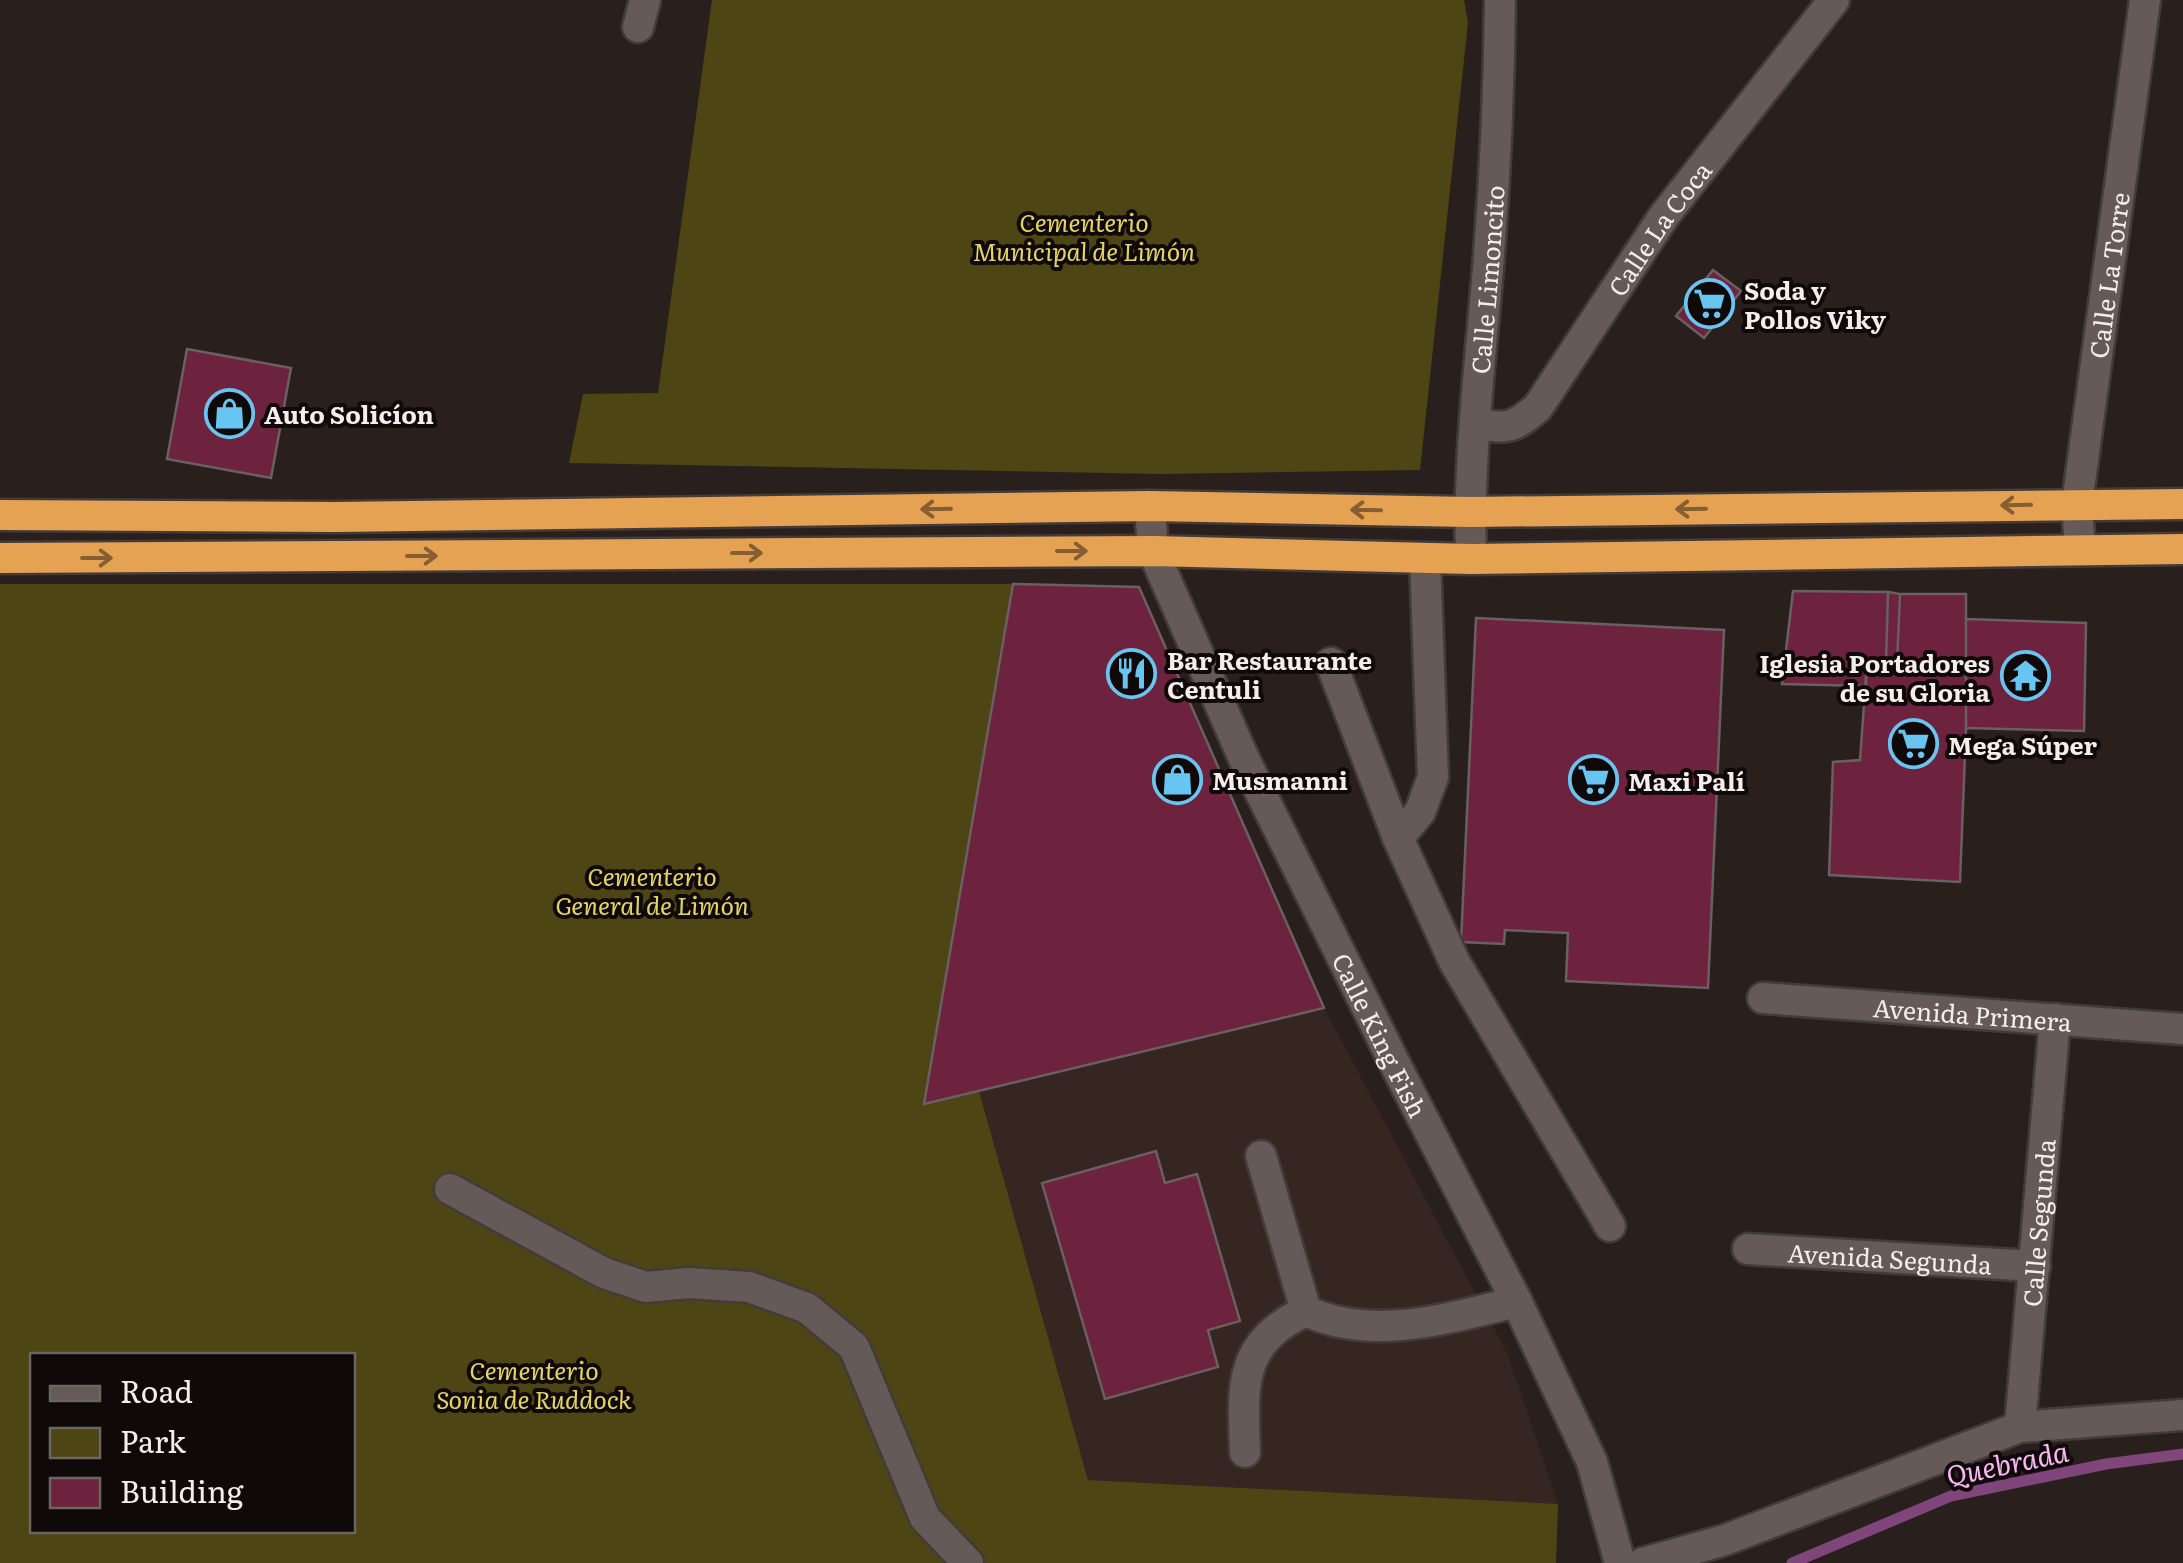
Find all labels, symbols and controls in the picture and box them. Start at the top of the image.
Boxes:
street label: Calle La Coca [1598,152,1720,303]
street label: Calle Limoncito [1460,184,1512,375]
street label: Calle La Torre [2078,190,2137,360]
park label: Cementerio Municipal de Limón [973,203,1195,269]
place label: Soda y Pollos Viky [1744,271,1887,337]
supermarket icon: Soda y Pollos Viky [1683,277,1735,329]
shop icon: Auto Solicíon [203,387,255,439]
place label: Auto Solicíon [264,395,434,432]
one-way arrow [2000,496,2032,514]
one-way arrow [920,500,952,518]
one-way arrow [1675,500,1708,518]
one-way arrow [1350,501,1382,520]
one-way arrow [1056,542,1088,560]
one-way arrow [731,544,763,563]
one-way arrow [406,546,438,565]
one-way arrow [80,548,113,568]
place label: Bar Restaurante Centuli [1167,641,1372,707]
place label: Iglesia Portadores de su Gloria [1759,644,1991,710]
restaurant icon: Bar Restaurante Centuli [1106,647,1158,699]
temple icon: Iglesia Portadores de su Gloria [1999,650,2051,702]
supermarket icon: Mega Súper [1887,718,1939,770]
place label: Mega Súper [1948,726,2098,763]
shop icon: Musmanni [1151,753,1203,805]
supermarket icon: Maxi Palí [1567,754,1619,806]
place label: Musmanni [1212,761,1348,798]
place label: Maxi Palí [1628,762,1745,799]
park label: Cementerio General de Limón [555,857,749,923]
street label: Calle King Fish [1324,946,1438,1123]
street label: Avenida Primera [1872,988,2074,1039]
street label: Calle Segunda [2012,1137,2063,1308]
street label: Avenida Segunda [1786,1233,1994,1282]
park label: Cementerio Sonia de Ruddock [436,1351,632,1417]
legend [30,1353,355,1533]
text: Road [120,1368,193,1412]
text: Park [120,1418,187,1462]
water label: Quebrada [1942,1429,2072,1495]
text: Building [120,1468,244,1512]

